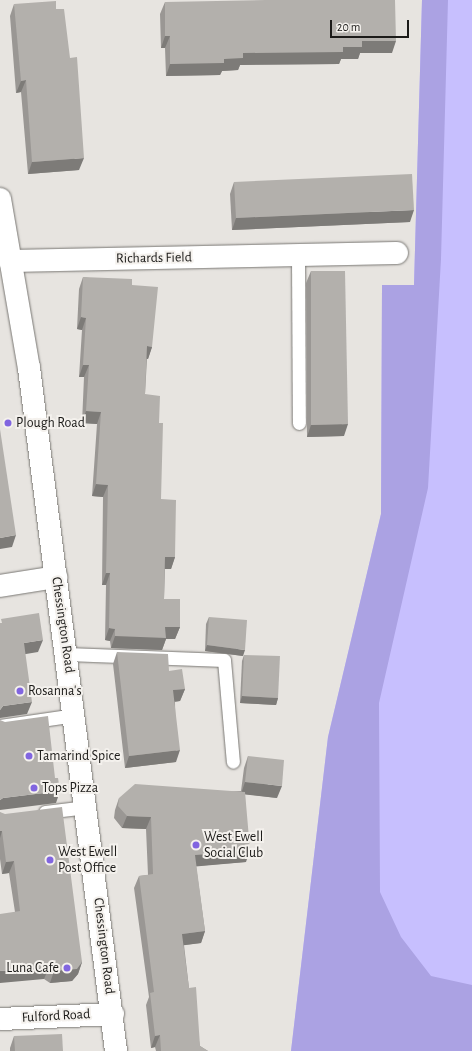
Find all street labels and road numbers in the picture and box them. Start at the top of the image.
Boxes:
street label: Richards Field [116,249,192,267]
street label: Chessington Road [48,576,78,674]
street label: Chessington Road [90,897,118,995]
street label: Fulford Road [21,1006,91,1026]

